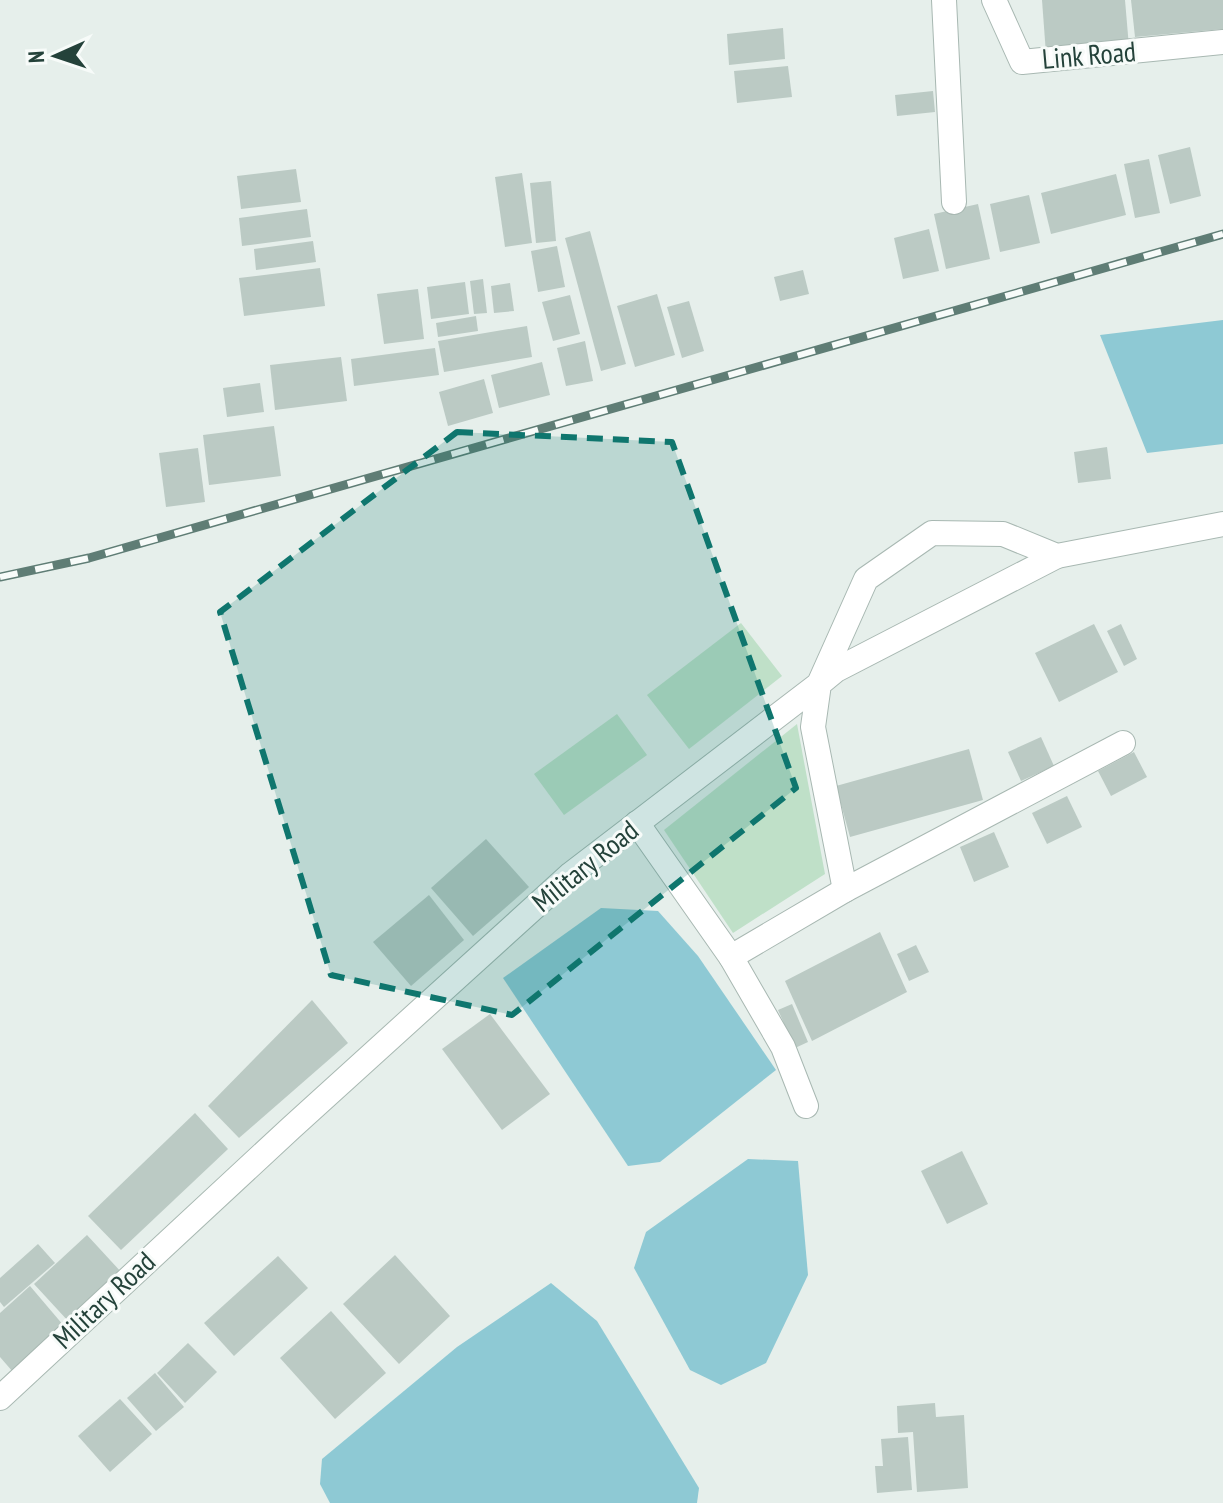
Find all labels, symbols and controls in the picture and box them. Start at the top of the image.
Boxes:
north arrow [16,16,96,96]
street label: Link Road [1041,32,1137,77]
text: N [22,50,50,64]
street label: Military Road [524,811,645,920]
street label: Military Road [45,1243,163,1356]

